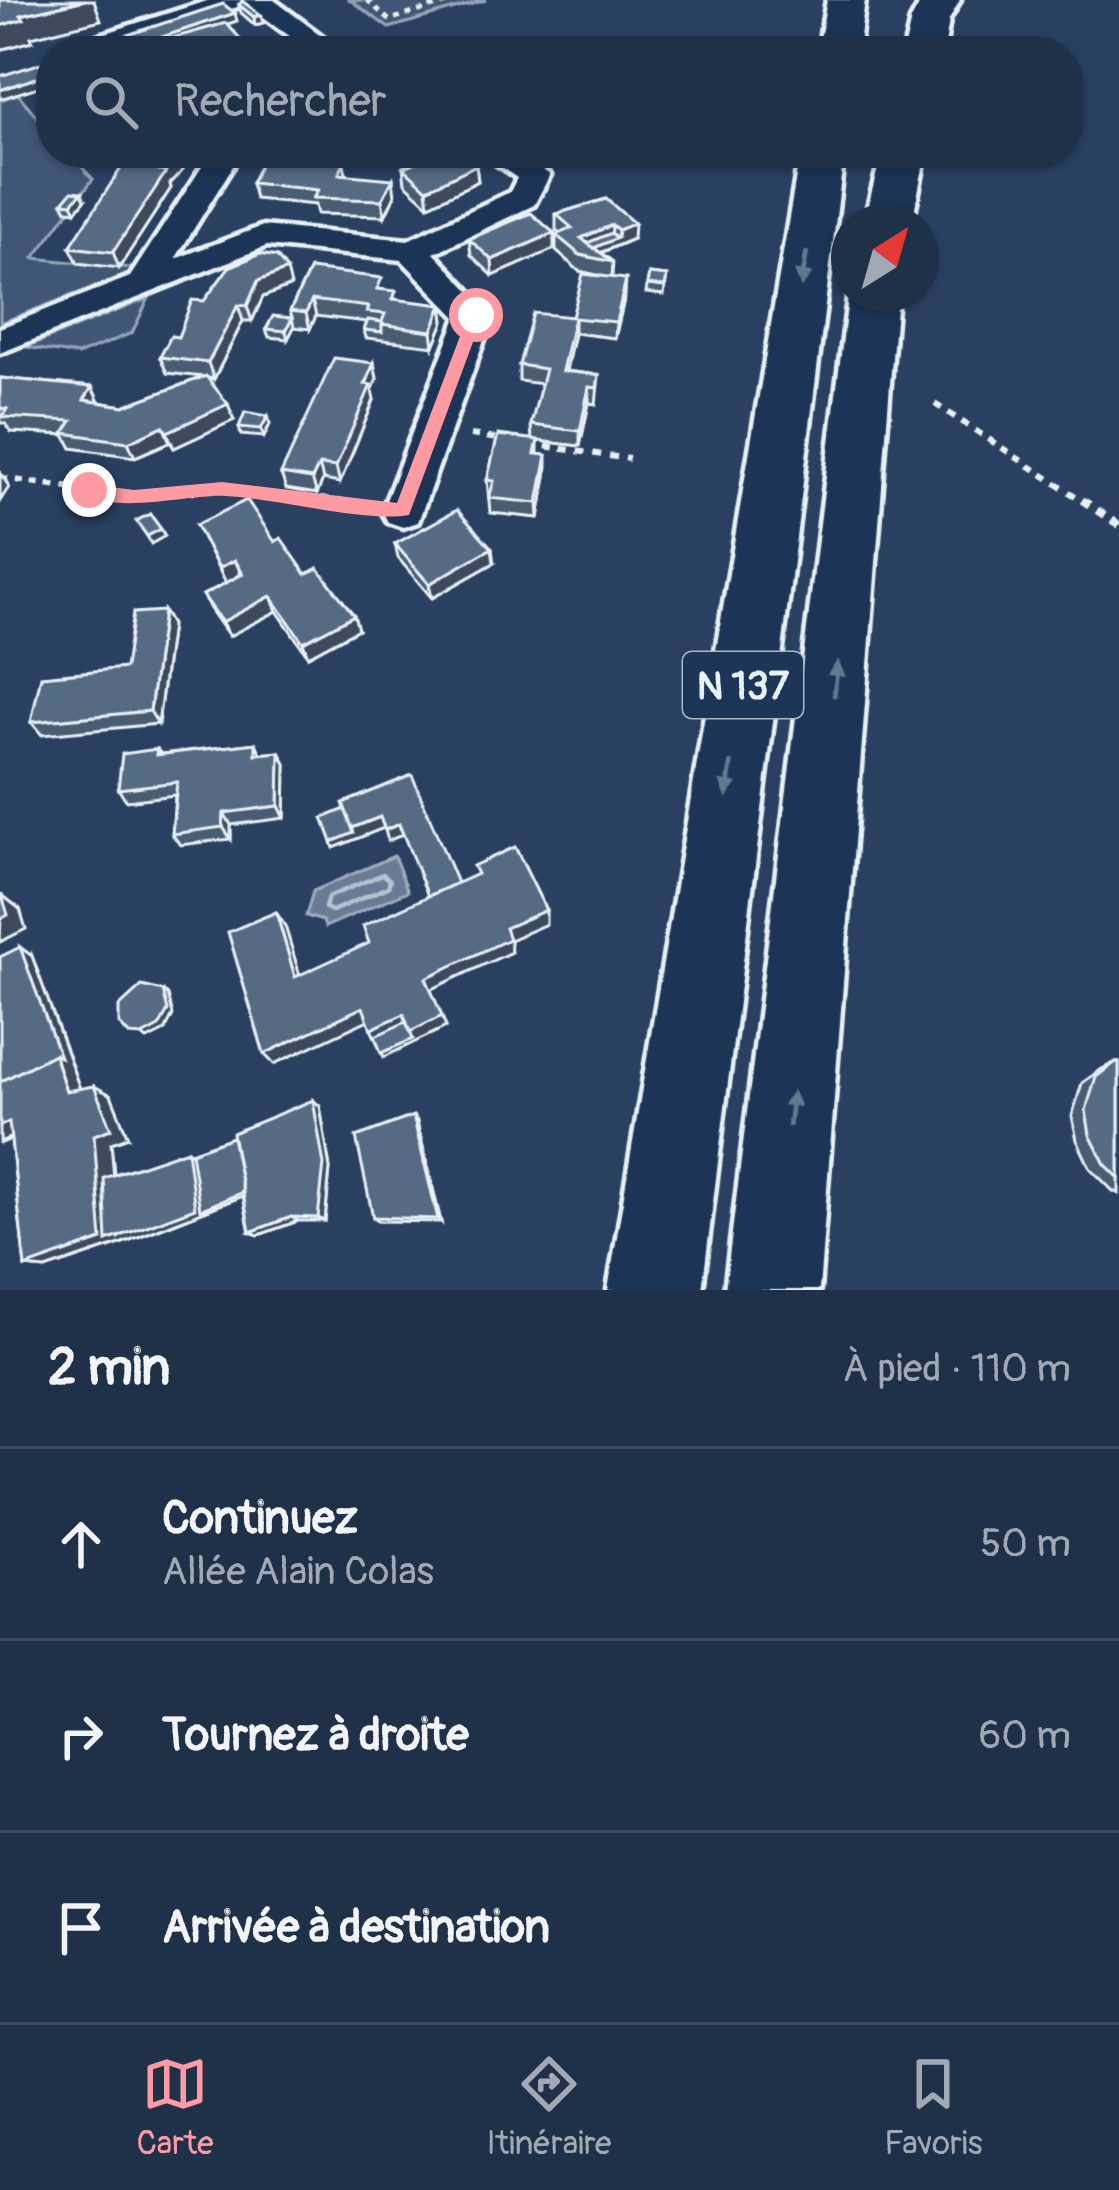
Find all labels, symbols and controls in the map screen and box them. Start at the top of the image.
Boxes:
search box [36,36,1083,168]
icon: search [78,69,144,135]
text: Rechercher [174,74,387,130]
north arrow [831,204,939,312]
one-way arrow [794,250,813,288]
route start [449,288,503,342]
route end [62,463,116,517]
road number: N 137 [683,652,803,718]
one-way arrow [827,660,846,698]
one-way arrow [719,761,738,798]
one-way arrow [782,1090,801,1127]
text: 2 min [48,1336,170,1400]
text: À pied · 110 m [843,1344,1071,1393]
text: Continuez [162,1491,358,1547]
icon: ahead [48,1511,114,1577]
text: 50 m [980,1519,1071,1568]
text: Allée Alain Colas [162,1547,434,1596]
icon: right [48,1703,114,1769]
text: Tournez à droite [162,1708,469,1764]
text: 60 m [979,1711,1071,1760]
icon: arrive [48,1895,114,1961]
text: Arrivée à destination [162,1900,550,1956]
tab: Carte [136,2051,214,2164]
tab: Itinéraire [487,2051,611,2164]
tab: Favoris [884,2051,982,2164]

